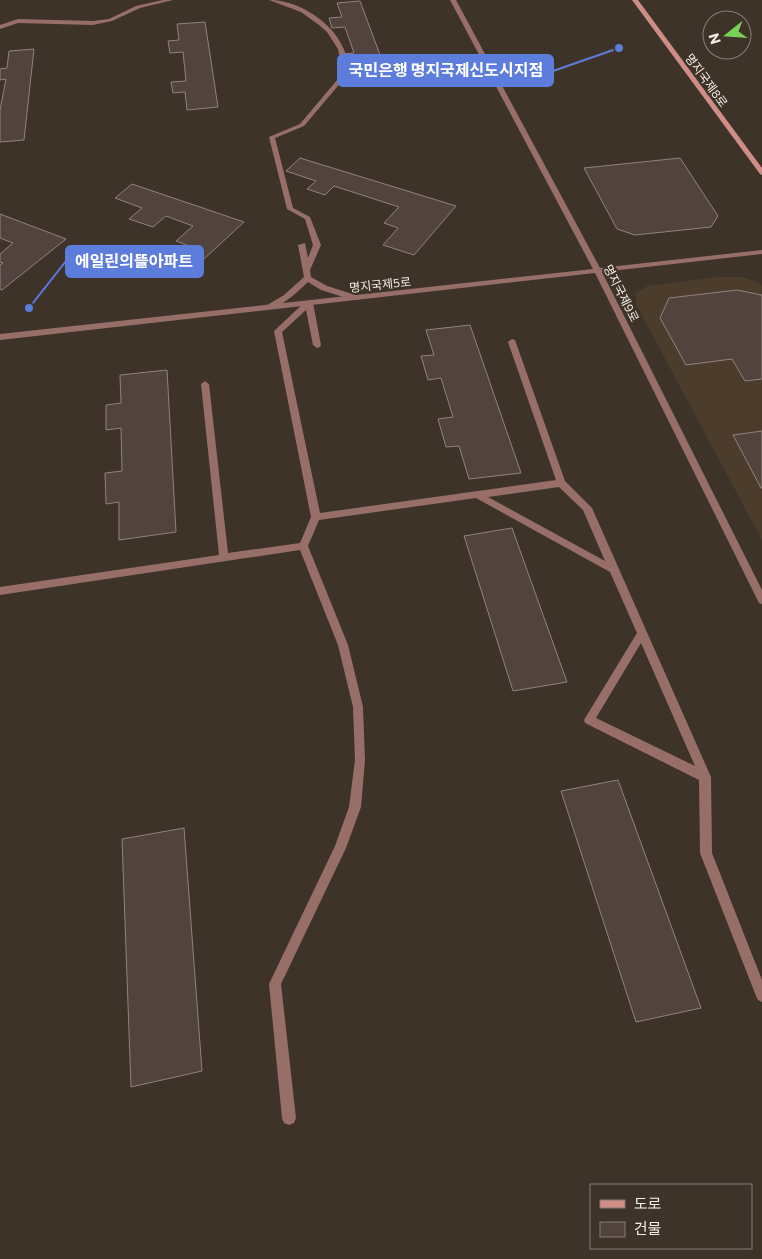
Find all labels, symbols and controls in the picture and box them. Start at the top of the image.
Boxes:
north arrow [702,10,752,60]
text: N [704,31,724,46]
street label: 명지국제8로 [683,51,731,109]
callout: 국민은행 명지국제신도시지점 [338,55,553,86]
text: 국민은행 명지국제신도시지점 [349,60,543,79]
callout: 에일린의뜰아파트 [66,246,203,277]
text: 에일린의뜰아파트 [75,251,193,270]
street label: 명지국제9로 [602,262,642,324]
street label: 명지국제5로 [348,274,412,294]
legend [590,1184,752,1249]
text: 도로 [634,1194,662,1212]
text: 건물 [634,1219,662,1237]

